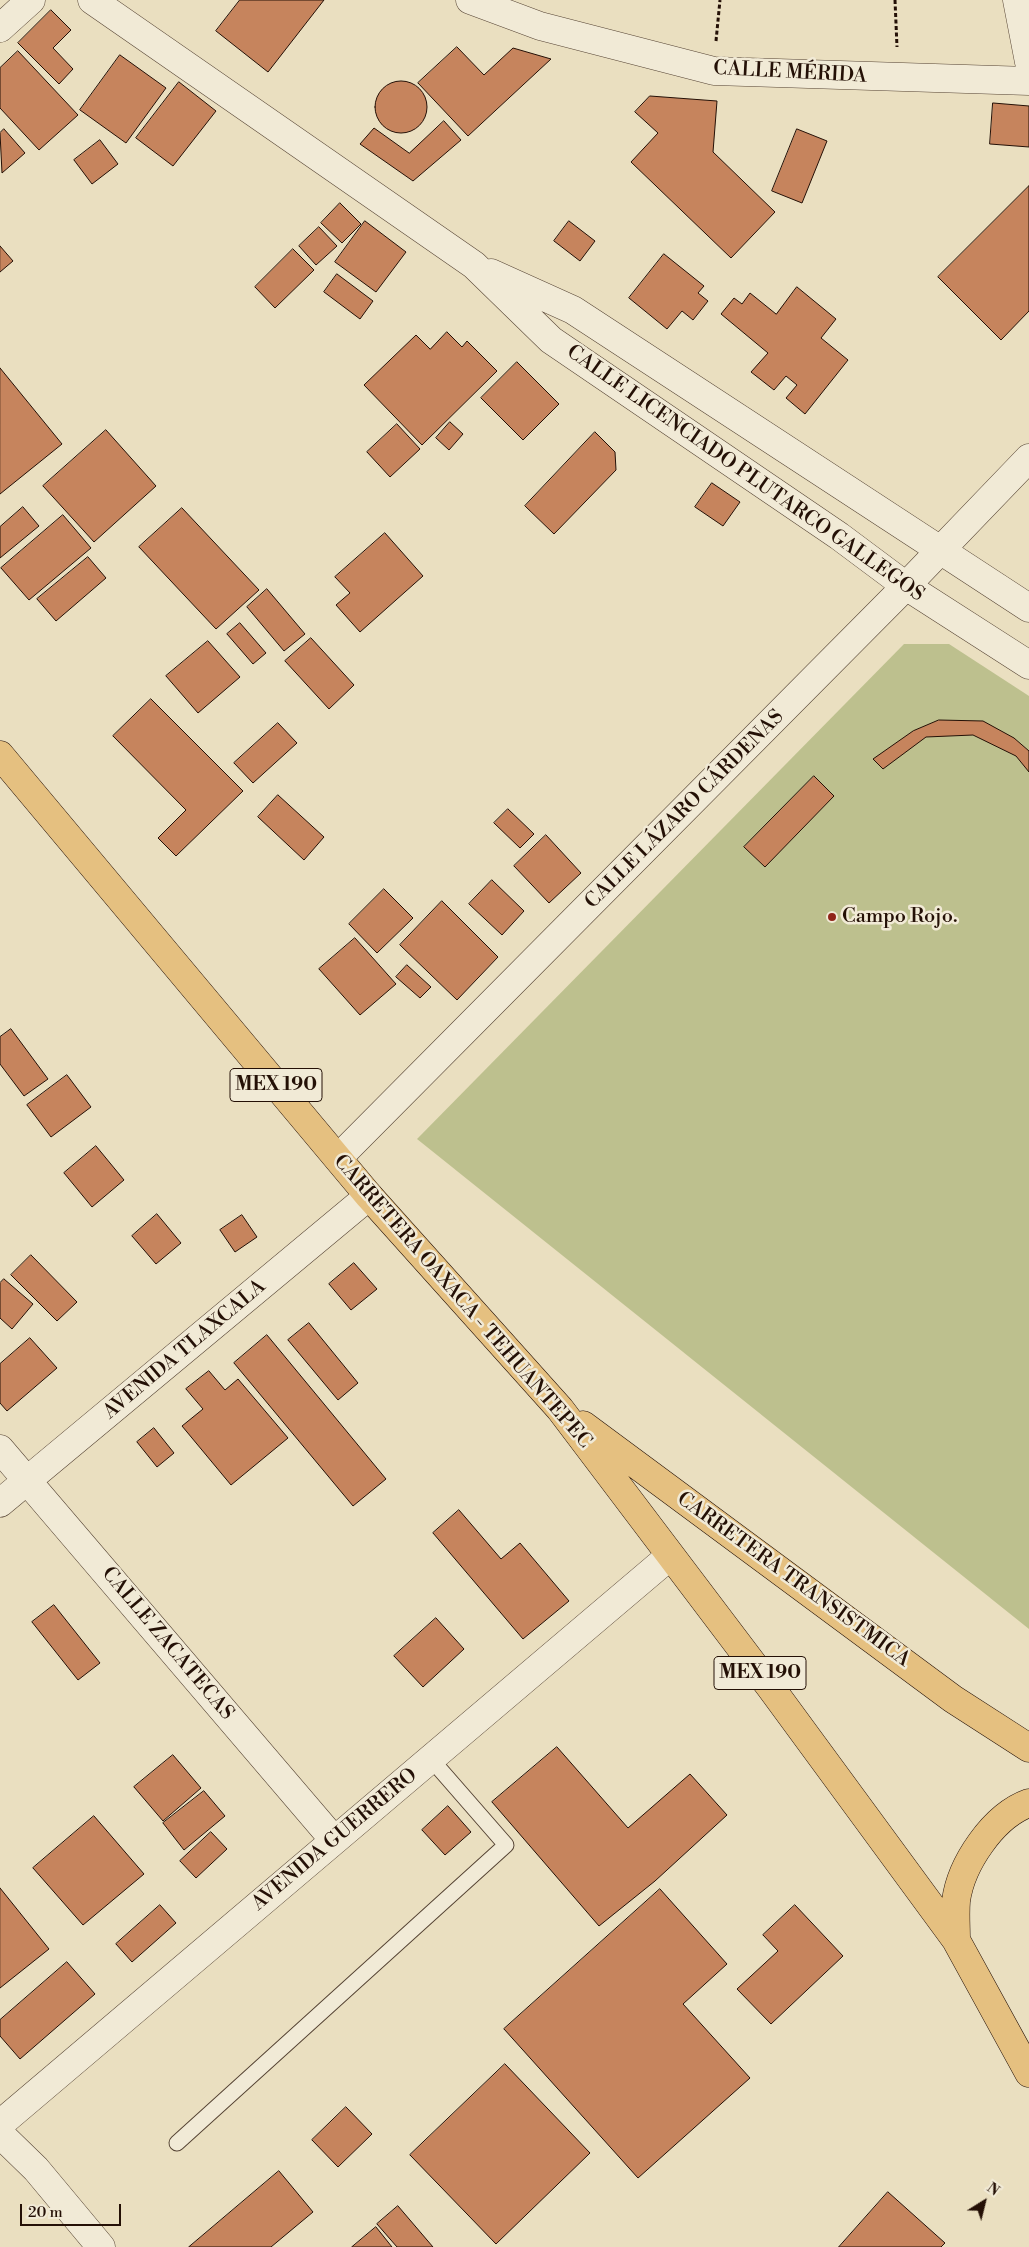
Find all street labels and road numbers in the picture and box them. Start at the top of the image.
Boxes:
street label: CALLE MÉRIDA [713,57,867,89]
street label: CALLE LICENCIADO PLUTARCO GALLEGOS [562,341,928,607]
street label: CALLE LÁZARO CÁRDENAS [581,706,789,914]
road number: MEX 190 [230,1068,322,1102]
street label: CARRETERA OAXACA - TEHUANTEPEC [328,1150,596,1454]
street label: AVENIDA TLAXCALA [99,1275,271,1425]
street label: CARRETERA TRANSISTMICA [672,1487,914,1673]
street label: CALLE ZACATECAS [96,1562,238,1726]
road number: MEX 190 [714,1656,806,1690]
street label: AVENIDA GUERRERO [247,1764,423,1916]

